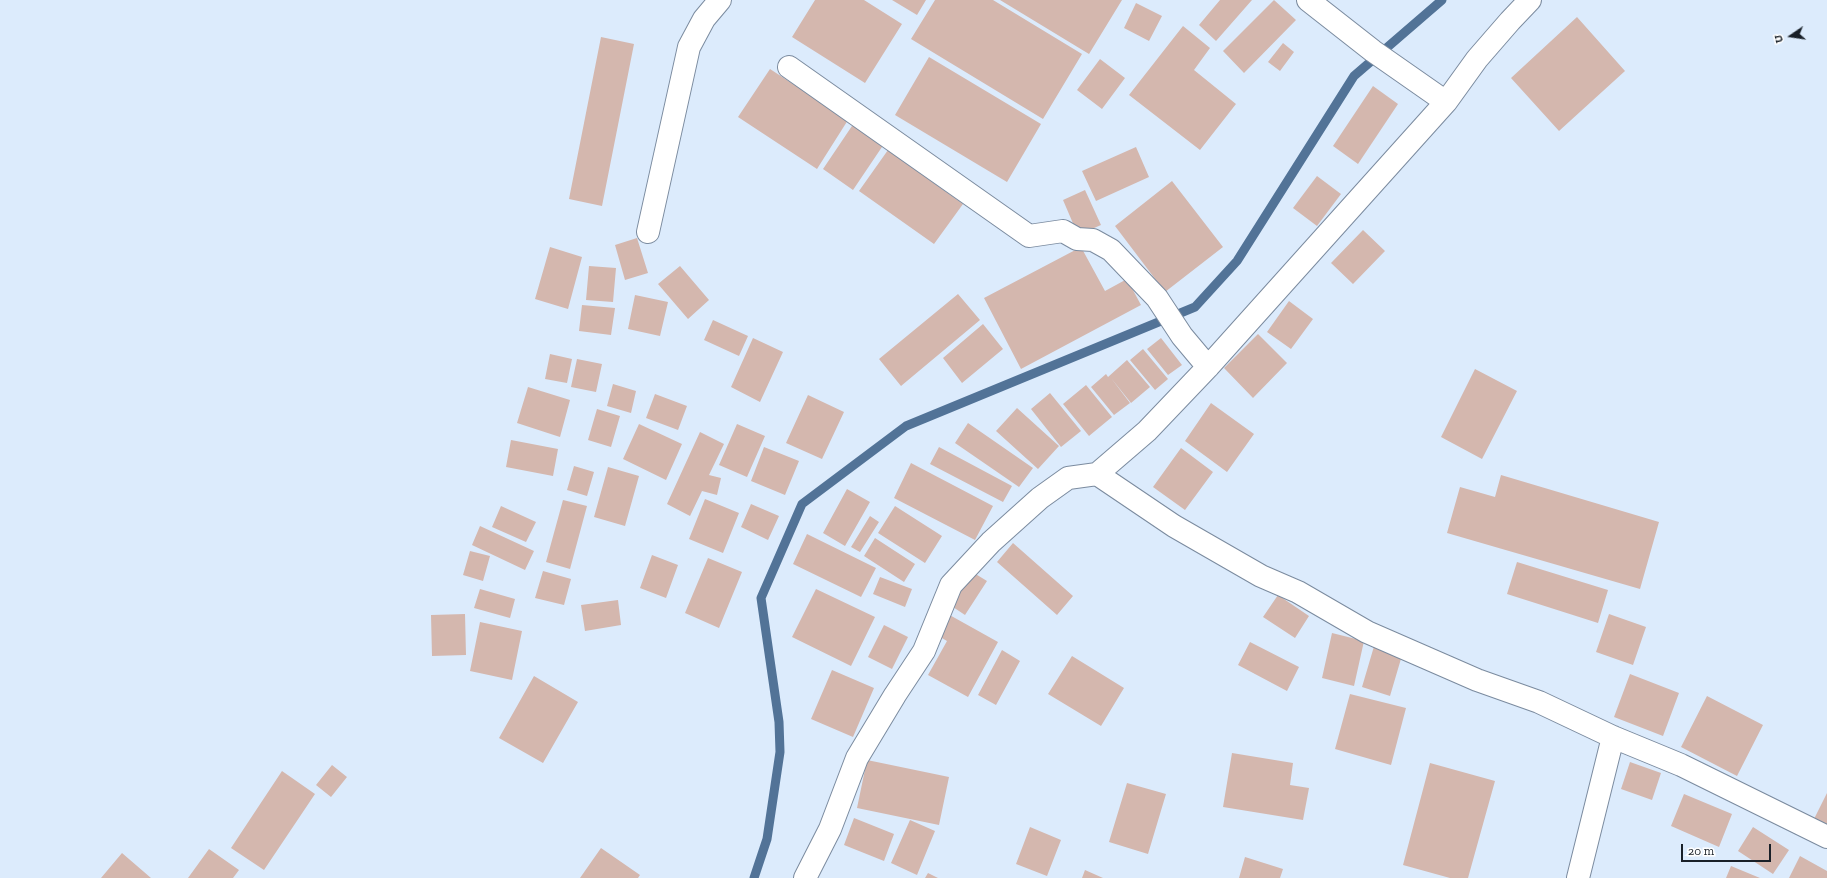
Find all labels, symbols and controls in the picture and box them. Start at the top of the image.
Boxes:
north arrow [1771,16,1811,56]
text: U [1772,33,1786,44]
scale bar [1683,836,1773,862]
text: 20 m [1688,844,1714,858]

